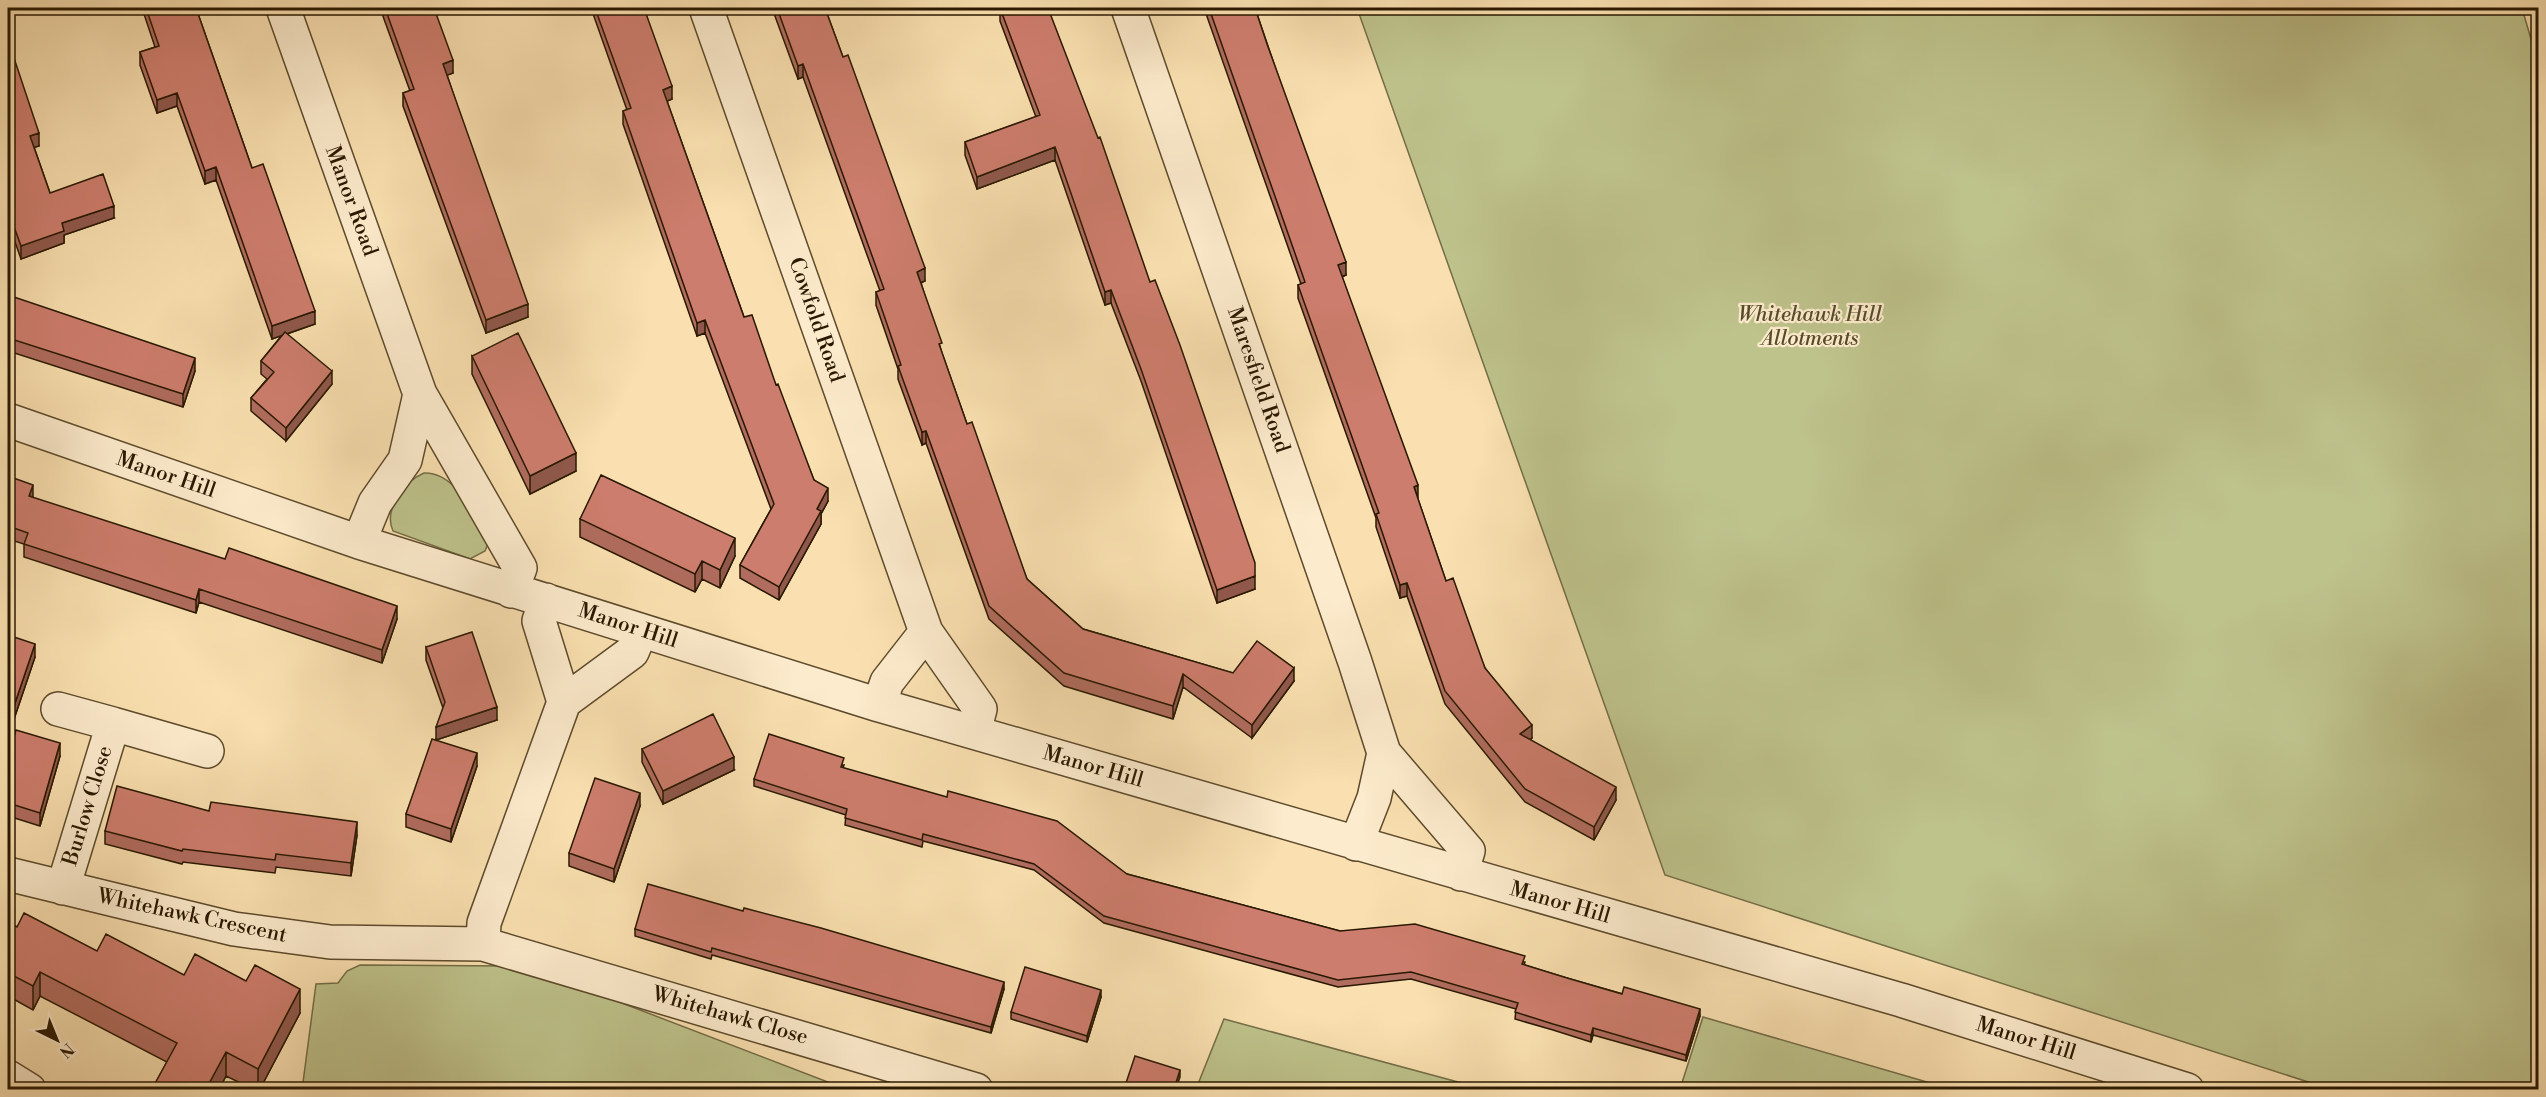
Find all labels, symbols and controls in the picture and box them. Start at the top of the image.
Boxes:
street label: Manor Road [319,142,383,260]
street label: Cowfold Road [782,254,850,386]
park label: Whitehawk Hill Allotments [1738,302,1882,352]
street label: Maresfield Road [1221,304,1295,456]
street label: Manor Hill [113,446,219,504]
street label: Manor Hill [575,598,681,654]
street label: Manor Hill [1040,740,1146,794]
street label: Burlow Close [57,743,119,870]
street label: Manor Hill [1507,876,1613,930]
street label: Whitehawk Crescent [94,883,290,949]
street label: Whitehawk Close [648,981,811,1051]
north arrow [27,1010,87,1070]
street label: Manor Hill [1973,1011,2079,1067]
text: N [55,1039,78,1062]

